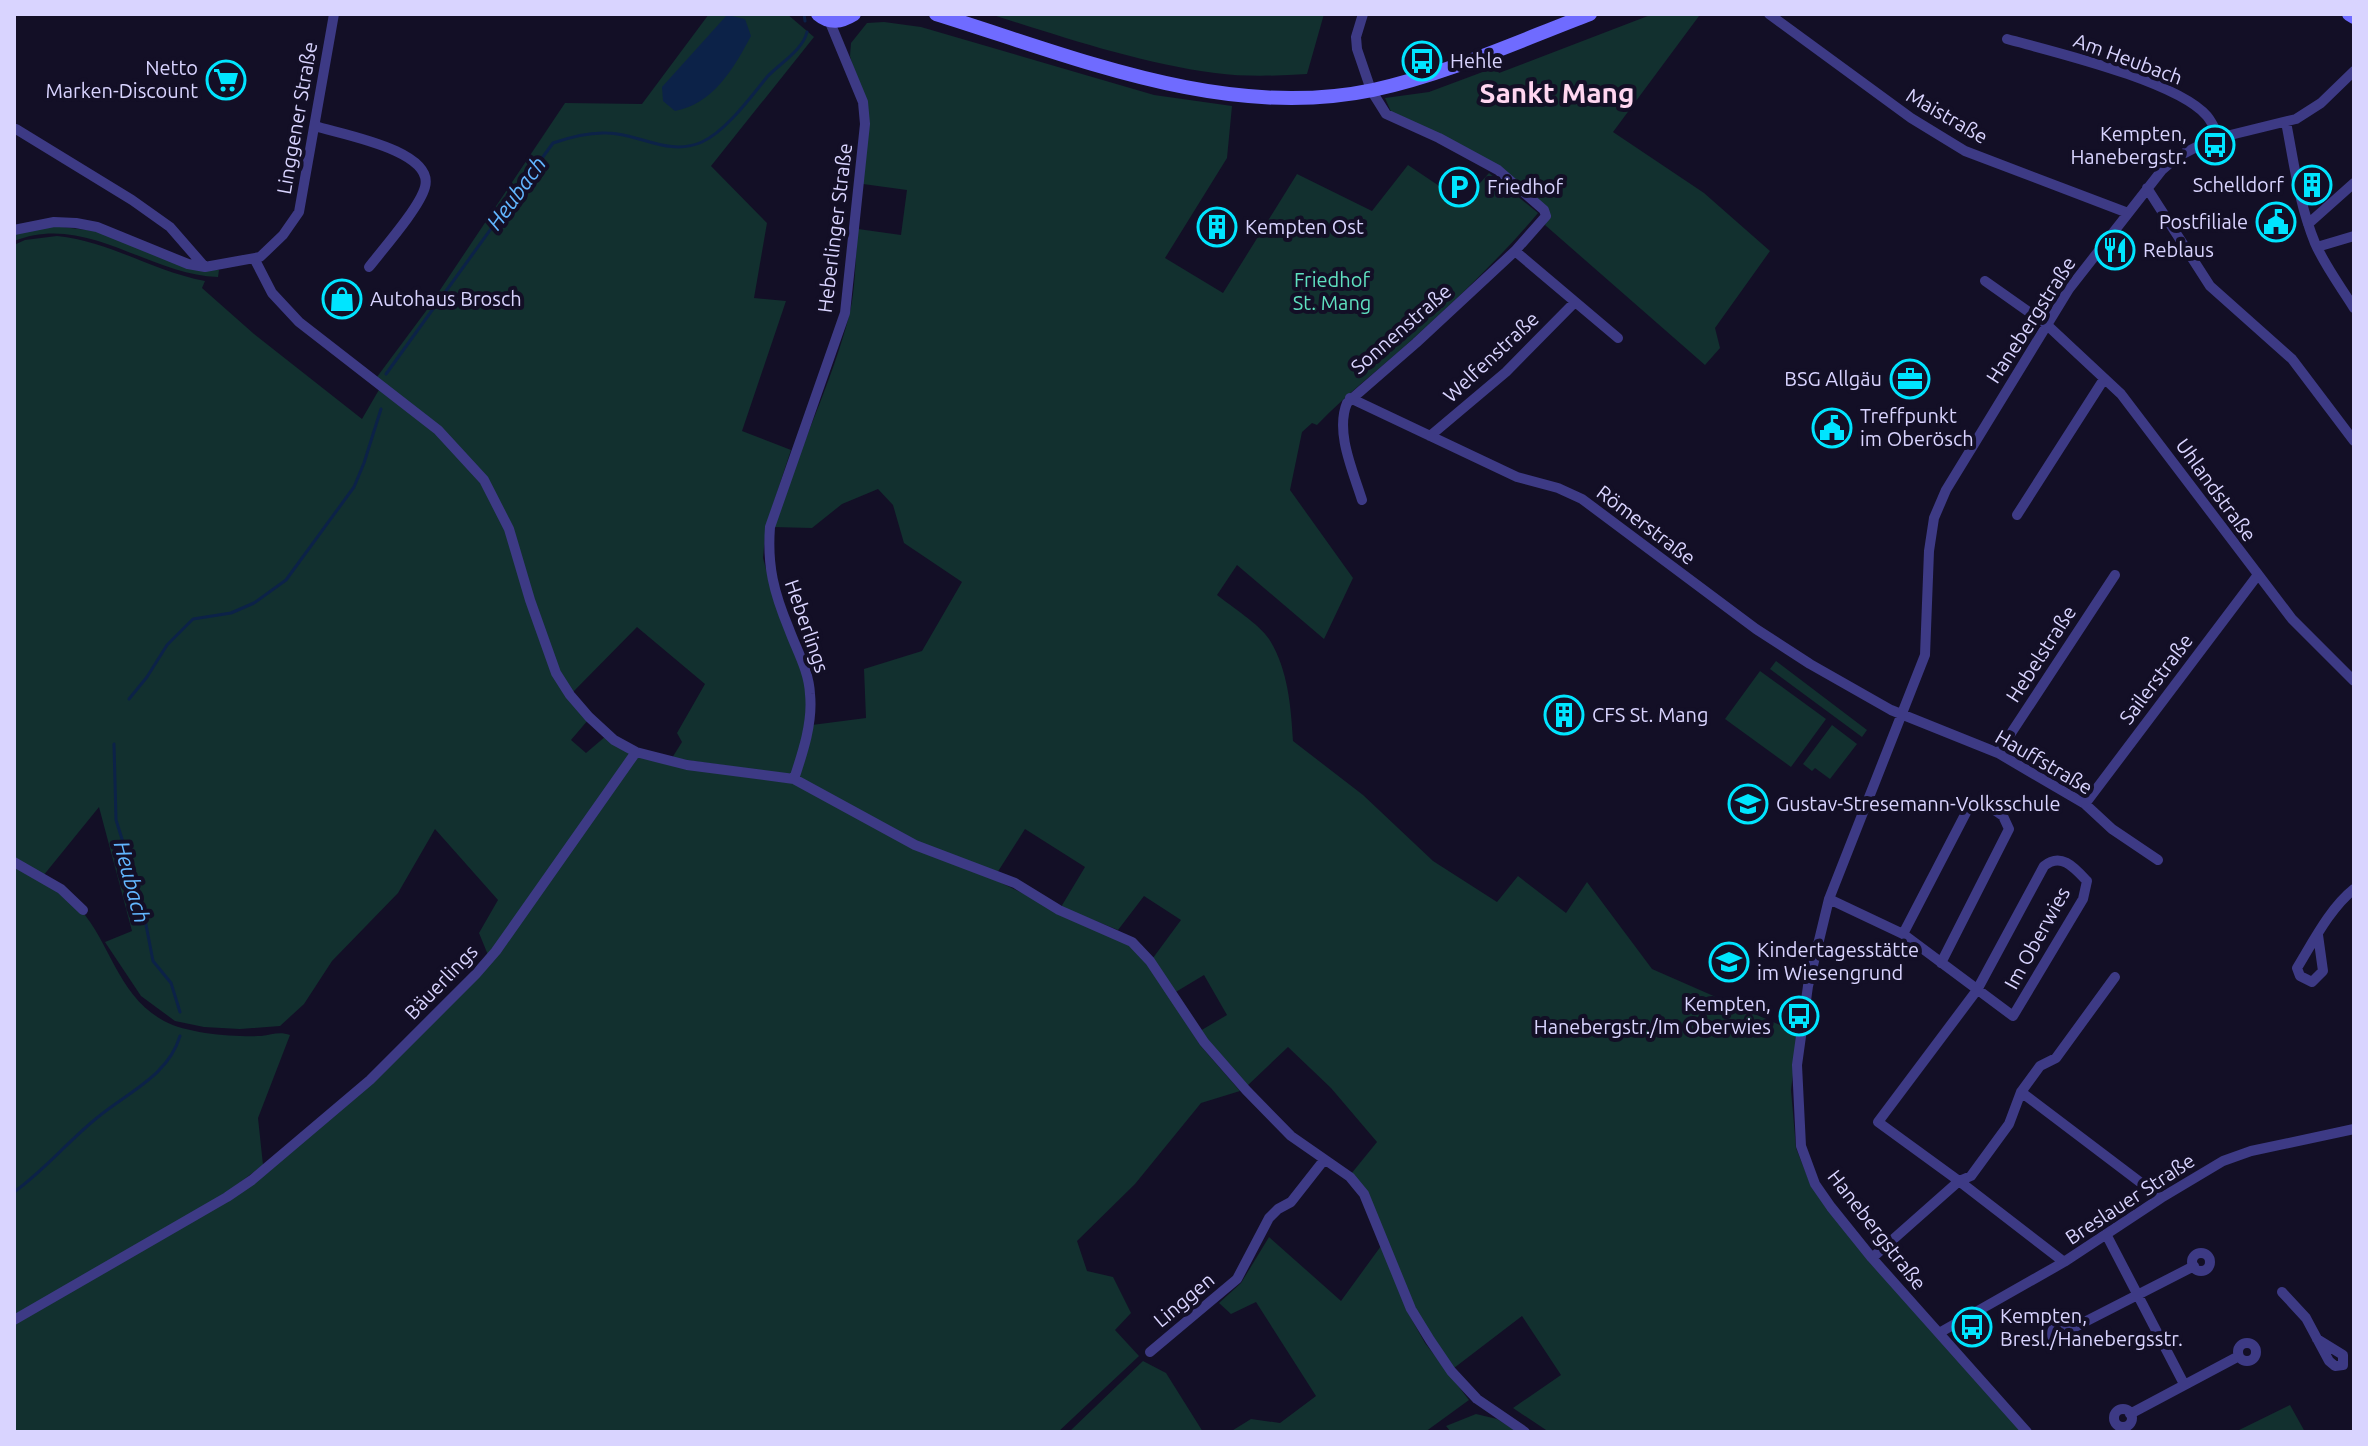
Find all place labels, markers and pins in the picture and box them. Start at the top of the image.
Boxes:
bus stop icon: Hehle [1401,40,1443,82]
place label: Hehle [1450,49,1503,72]
place label: Netto Marken-Discount [45,56,198,102]
supermarket icon: Netto Marken-Discount [205,59,247,101]
place label: Kempten, Hanebergstr. [2070,122,2187,168]
bus stop icon: Kempten, Hanebergstr. [2194,124,2236,166]
building icon: Schelldorf [2291,164,2333,206]
parking icon: Friedhof [1438,166,1480,208]
place label: Schelldorf [2193,173,2284,196]
place label: Friedhof [1487,175,1563,198]
public building icon: Postfiliale [2255,201,2297,243]
building icon: Kempten Ost [1196,206,1238,248]
place label: Postfiliale [2159,210,2248,233]
place label: Kempten Ost [1245,215,1364,238]
restaurant icon: Reblaus [2094,229,2136,271]
place label: Reblaus [2143,238,2214,261]
shop icon: Autohaus Brosch [321,278,363,320]
place label: Autohaus Brosch [370,287,522,310]
office icon: BSG Allgäu [1889,358,1931,400]
place label: BSG Allgäu [1784,367,1882,390]
place label: Treffpunkt im Oberösch [1860,404,1974,450]
public building icon: Treffpunkt im Oberösch [1811,407,1853,449]
building icon: CFS St. Mang [1543,694,1585,736]
place label: CFS St. Mang [1592,703,1709,726]
school or university icon: Gustav-Stresemann-Volksschule [1727,783,1769,825]
place label: Gustav-Stresemann-Volksschule [1776,792,2061,815]
place label: Kindertagesstätte im Wiesengrund [1757,938,1919,984]
school or university icon: Kindertagesstätte im Wiesengrund [1708,941,1750,983]
place label: Kempten, Hanebergstr./Im Oberwies [1534,992,1771,1038]
bus stop icon: Kempten, Hanebergstr./Im Oberwies [1778,995,1820,1037]
place label: Kempten, Bresl./Hanebergsstr. [2000,1304,2183,1350]
bus stop icon: Kempten, Bresl./Hanebergsstr. [1951,1306,1993,1348]

